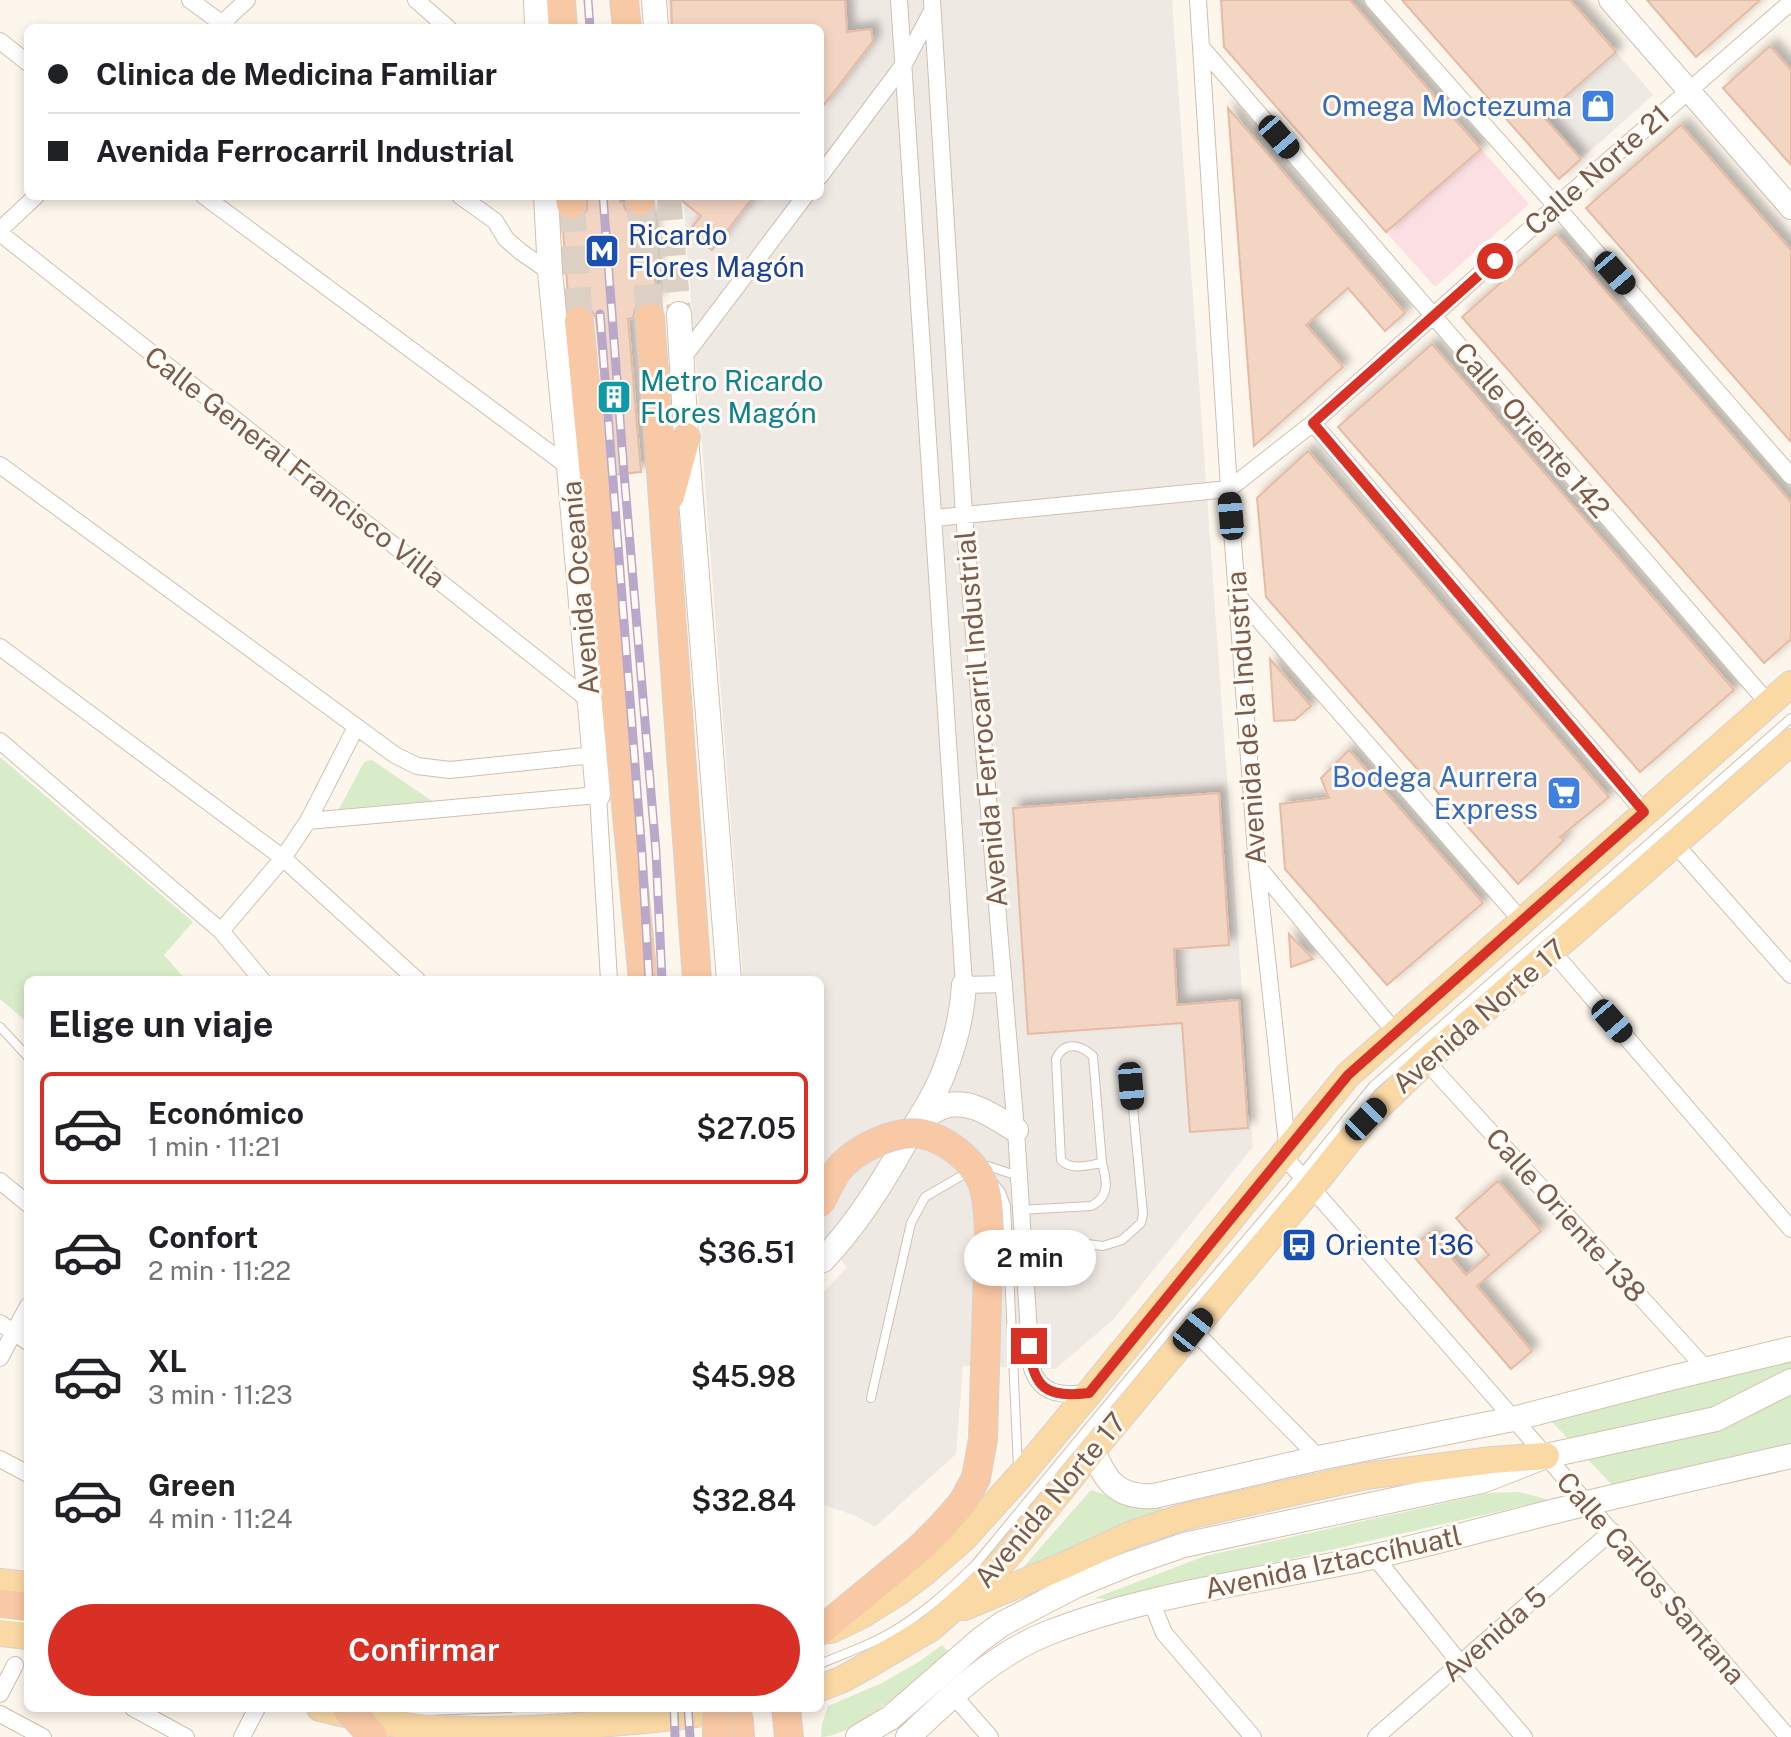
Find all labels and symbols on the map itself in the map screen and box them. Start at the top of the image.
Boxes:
shop icon: Omega Moctezuma [1579,87,1617,125]
place label: Omega Moctezuma [1322,89,1572,122]
street label: Calle Norte 21 [1517,98,1676,242]
car [1254,111,1304,163]
place label: Ricardo Flores Magón [628,218,805,283]
metro station icon: Ricardo Flores Magón [583,232,621,270]
route start [1477,243,1513,279]
car [1590,247,1640,299]
street label: Calle Oriente 142 [1447,335,1617,524]
street label: Calle General Francisco Villa [139,339,452,594]
place label: Metro Ricardo Flores Magón [640,364,823,429]
building icon: Metro Ricardo Flores Magón [595,378,633,416]
street label: Avenida Oceanía [554,479,605,697]
car [1217,491,1245,541]
street label: Avenida Ferrocarril Industrial [948,529,1013,909]
street label: Avenida de la Industria [1219,570,1272,866]
place label: Bodega Aurrera Express [1332,760,1538,825]
supermarket icon: Bodega Aurrera Express [1545,774,1583,812]
street label: Avenida Norte 17 [1385,932,1572,1100]
car [1587,995,1637,1047]
car [1117,1061,1145,1111]
car [1341,1093,1391,1145]
street label: Calle Oriente 138 [1480,1121,1653,1308]
bus stop icon: Oriente 136 [1280,1226,1318,1264]
place label: Oriente 136 [1325,1228,1474,1261]
callout: 2 min [963,1230,1095,1286]
car [1169,1304,1217,1356]
route end [1011,1328,1047,1364]
street label: Avenida Norte 17 [967,1405,1132,1594]
street label: Calle Carlos Santana [1550,1465,1753,1691]
street label: Avenida Iztaccíhuatl [1202,1518,1464,1605]
street label: Avenida 5 [1435,1579,1553,1688]

